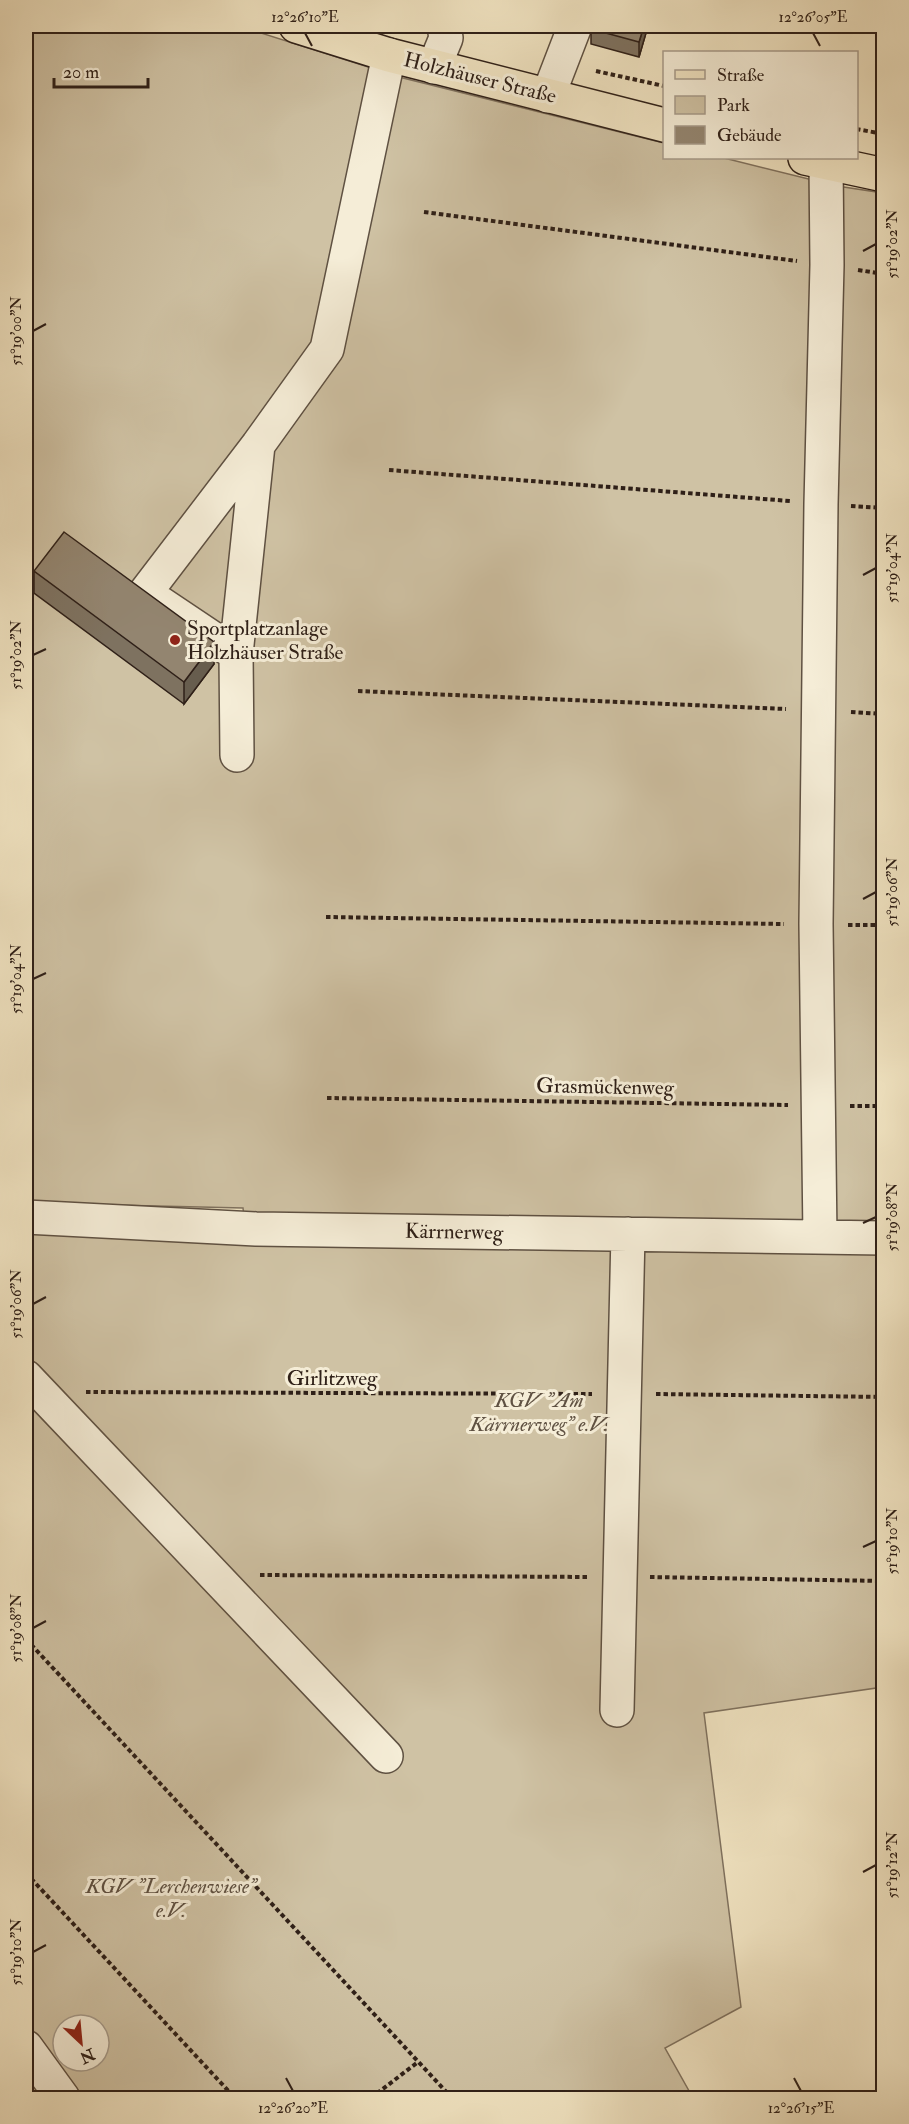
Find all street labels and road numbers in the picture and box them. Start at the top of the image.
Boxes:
street label: Holzhäuser Straße [401,46,559,110]
street label: Grasmückenweg [536,1072,675,1102]
street label: Kärrnerweg [405,1218,504,1246]
street label: Girlitzweg [287,1365,378,1392]

